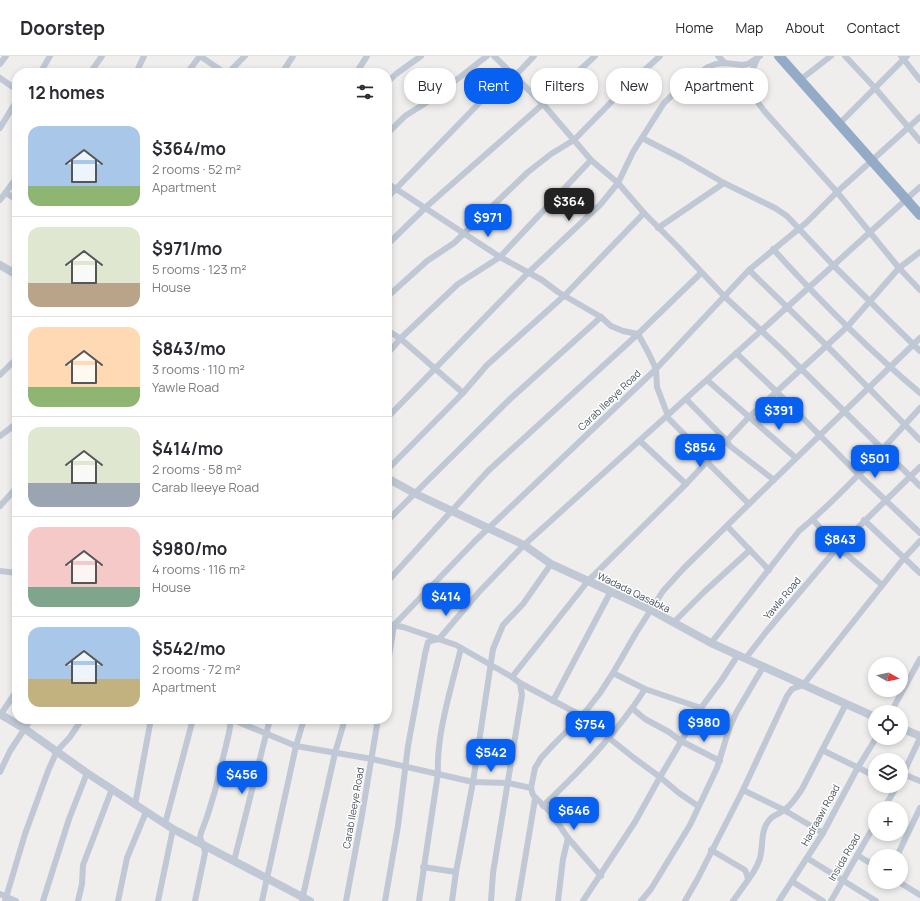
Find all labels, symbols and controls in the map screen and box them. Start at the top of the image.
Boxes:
text: Doorstep [20,15,105,41]
text: Home [676,18,713,37]
text: Map [735,18,763,37]
text: About [785,18,825,37]
text: Contact [847,18,900,37]
chip: Buy [404,68,456,104]
chip: Rent [464,68,523,104]
chip: Filters [531,68,598,104]
chip: New [606,68,662,104]
chip: Apartment [670,68,768,104]
text: 12 homes [28,81,105,104]
icon: filters [354,81,376,103]
text: $364/mo [152,137,226,160]
icon: home [60,142,108,190]
text: 2 rooms · 52 m² [152,160,241,178]
text: Apartment [152,178,216,196]
pin: $364 [545,188,593,222]
text: $364 [553,192,585,210]
pin: $971 [464,204,512,238]
text: $971 [474,208,502,226]
text: $971/mo [152,237,222,260]
icon: home [60,243,108,291]
text: 5 rooms · 123 m² [152,260,247,278]
text: House [152,278,191,296]
text: $843/mo [152,337,226,360]
icon: home [60,343,108,391]
text: 3 rooms · 110 m² [152,360,245,378]
street label: Carab Ileeye Road [574,366,644,434]
text: Yawle Road [152,378,219,396]
pin: $391 [755,397,803,431]
text: $391 [764,401,794,419]
pin: $854 [676,434,724,468]
text: $414/mo [152,437,223,460]
text: $854 [684,438,716,456]
icon: home [60,443,108,491]
pin: $501 [851,445,899,479]
text: $501 [860,449,890,467]
text: 2 rooms · 58 m² [152,460,242,478]
text: Carab Ileeye Road [152,478,259,496]
pin: $843 [816,526,864,560]
text: $843 [824,530,856,548]
text: $980/mo [152,537,227,560]
icon: home [60,543,108,591]
text: 4 rooms · 116 m² [152,560,245,578]
street label: Wadada Qasabka [595,568,673,616]
street label: Yawle Road [760,574,804,622]
text: House [152,578,191,596]
pin: $414 [422,583,470,617]
text: $414 [431,587,461,605]
text: $542/mo [152,637,226,660]
icon: home [60,643,108,691]
north arrow [868,657,908,697]
map controls [868,657,908,889]
text: 2 rooms · 72 m² [152,660,241,678]
text: Apartment [152,678,216,696]
button: locate [868,705,908,745]
pin: $980 [680,709,728,743]
pin: $754 [566,711,614,745]
text: $980 [688,713,720,731]
text: $754 [575,715,605,733]
pin: $542 [467,739,515,773]
text: $542 [475,743,507,761]
button: layers [868,753,908,793]
pin: $456 [218,761,266,795]
text: $456 [226,765,258,783]
street label: Carab Ileeye Road [339,766,367,850]
street label: Hadraawi Road [797,782,843,848]
pin: $646 [550,797,598,831]
text: $646 [558,801,590,819]
button: + [868,801,908,841]
street label: Insida Road [825,830,863,883]
button: − [868,849,908,889]

